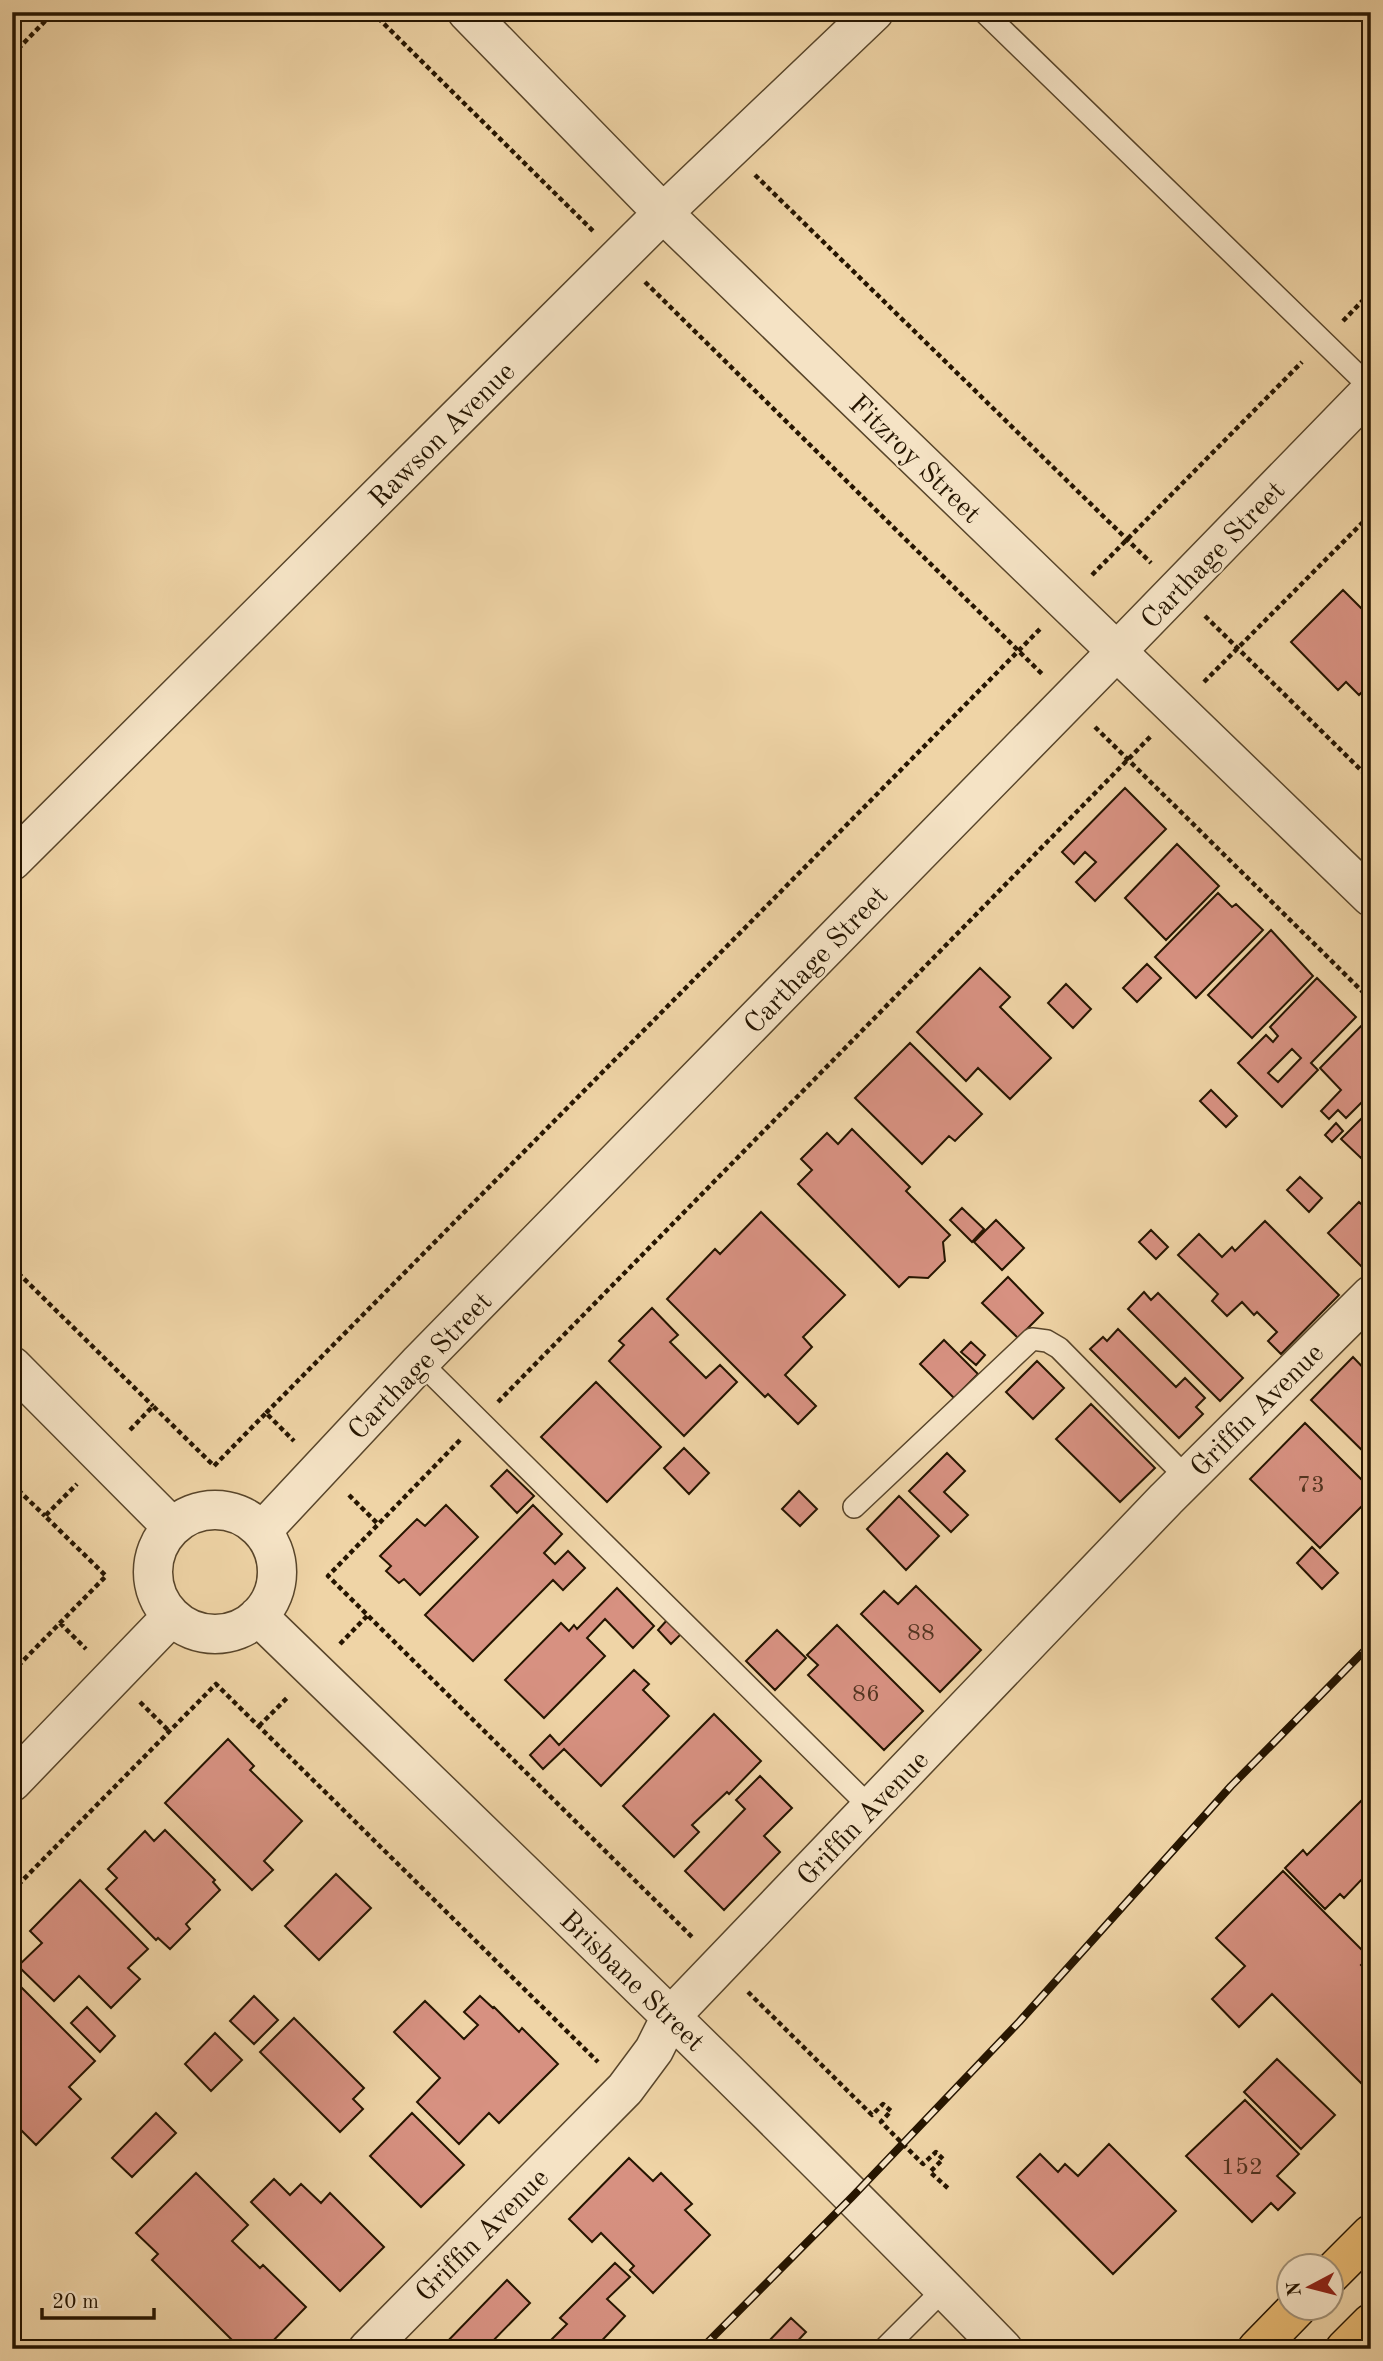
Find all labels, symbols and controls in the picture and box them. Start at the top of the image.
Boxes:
street label: Rawson Avenue [365,358,521,514]
street label: Fitzroy Street [843,391,985,530]
street label: Carthage Street [1137,477,1291,635]
street label: Carthage Street [740,882,894,1040]
street label: Carthage Street [344,1288,498,1446]
street label: Griffin Avenue [1186,1339,1330,1483]
house number: 73 [1297,1474,1325,1498]
house number: 88 [907,1622,935,1646]
house number: 86 [852,1683,880,1707]
street label: Griffin Avenue [793,1746,935,1892]
street label: Brisbane Street [553,1907,709,2058]
house number: 152 [1221,2156,1263,2180]
street label: Griffin Avenue [411,2164,555,2308]
north arrow [1274,2252,1344,2322]
scale bar [42,2277,154,2321]
text: N [1285,2280,1306,2297]
text: 20 m [52,2292,99,2313]

